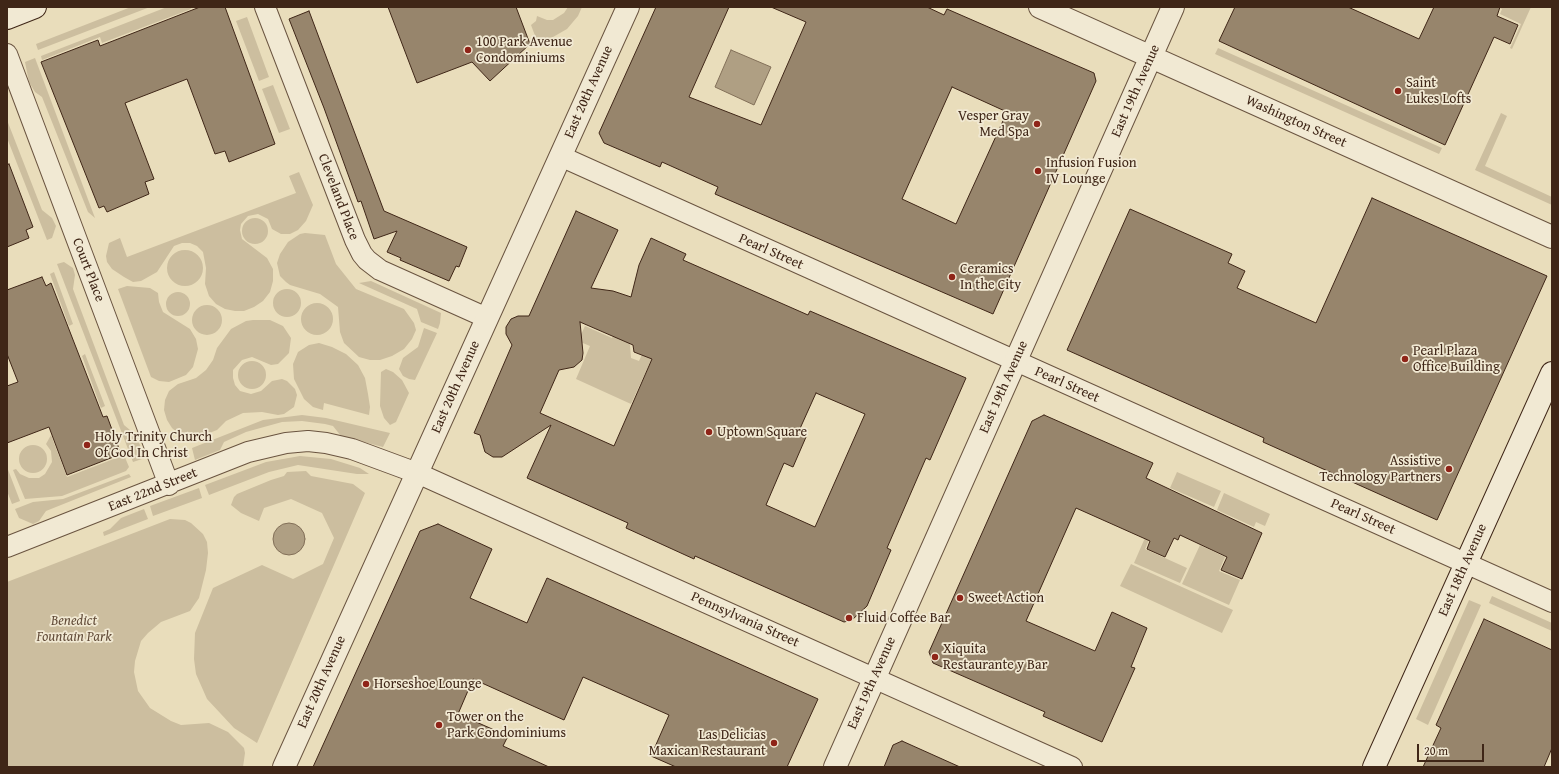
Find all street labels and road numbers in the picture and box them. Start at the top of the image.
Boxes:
street label: East 19th Avenue [1108,42,1164,140]
street label: East 20th Avenue [561,43,617,141]
street label: Washington Street [1243,92,1349,152]
street label: Cleveland Place [314,151,362,243]
street label: Pearl Street [736,230,806,274]
street label: Court Place [68,236,108,304]
street label: East 20th Avenue [428,338,484,436]
street label: East 19th Avenue [976,338,1032,436]
street label: Pearl Street [1032,363,1102,407]
street label: East 22nd Street [106,464,200,516]
street label: Pearl Street [1328,495,1398,539]
street label: East 18th Avenue [1435,521,1491,619]
street label: Pennsylvania Street [688,589,802,651]
street label: East 20th Avenue [294,633,350,731]
street label: East 19th Avenue [844,634,900,732]

